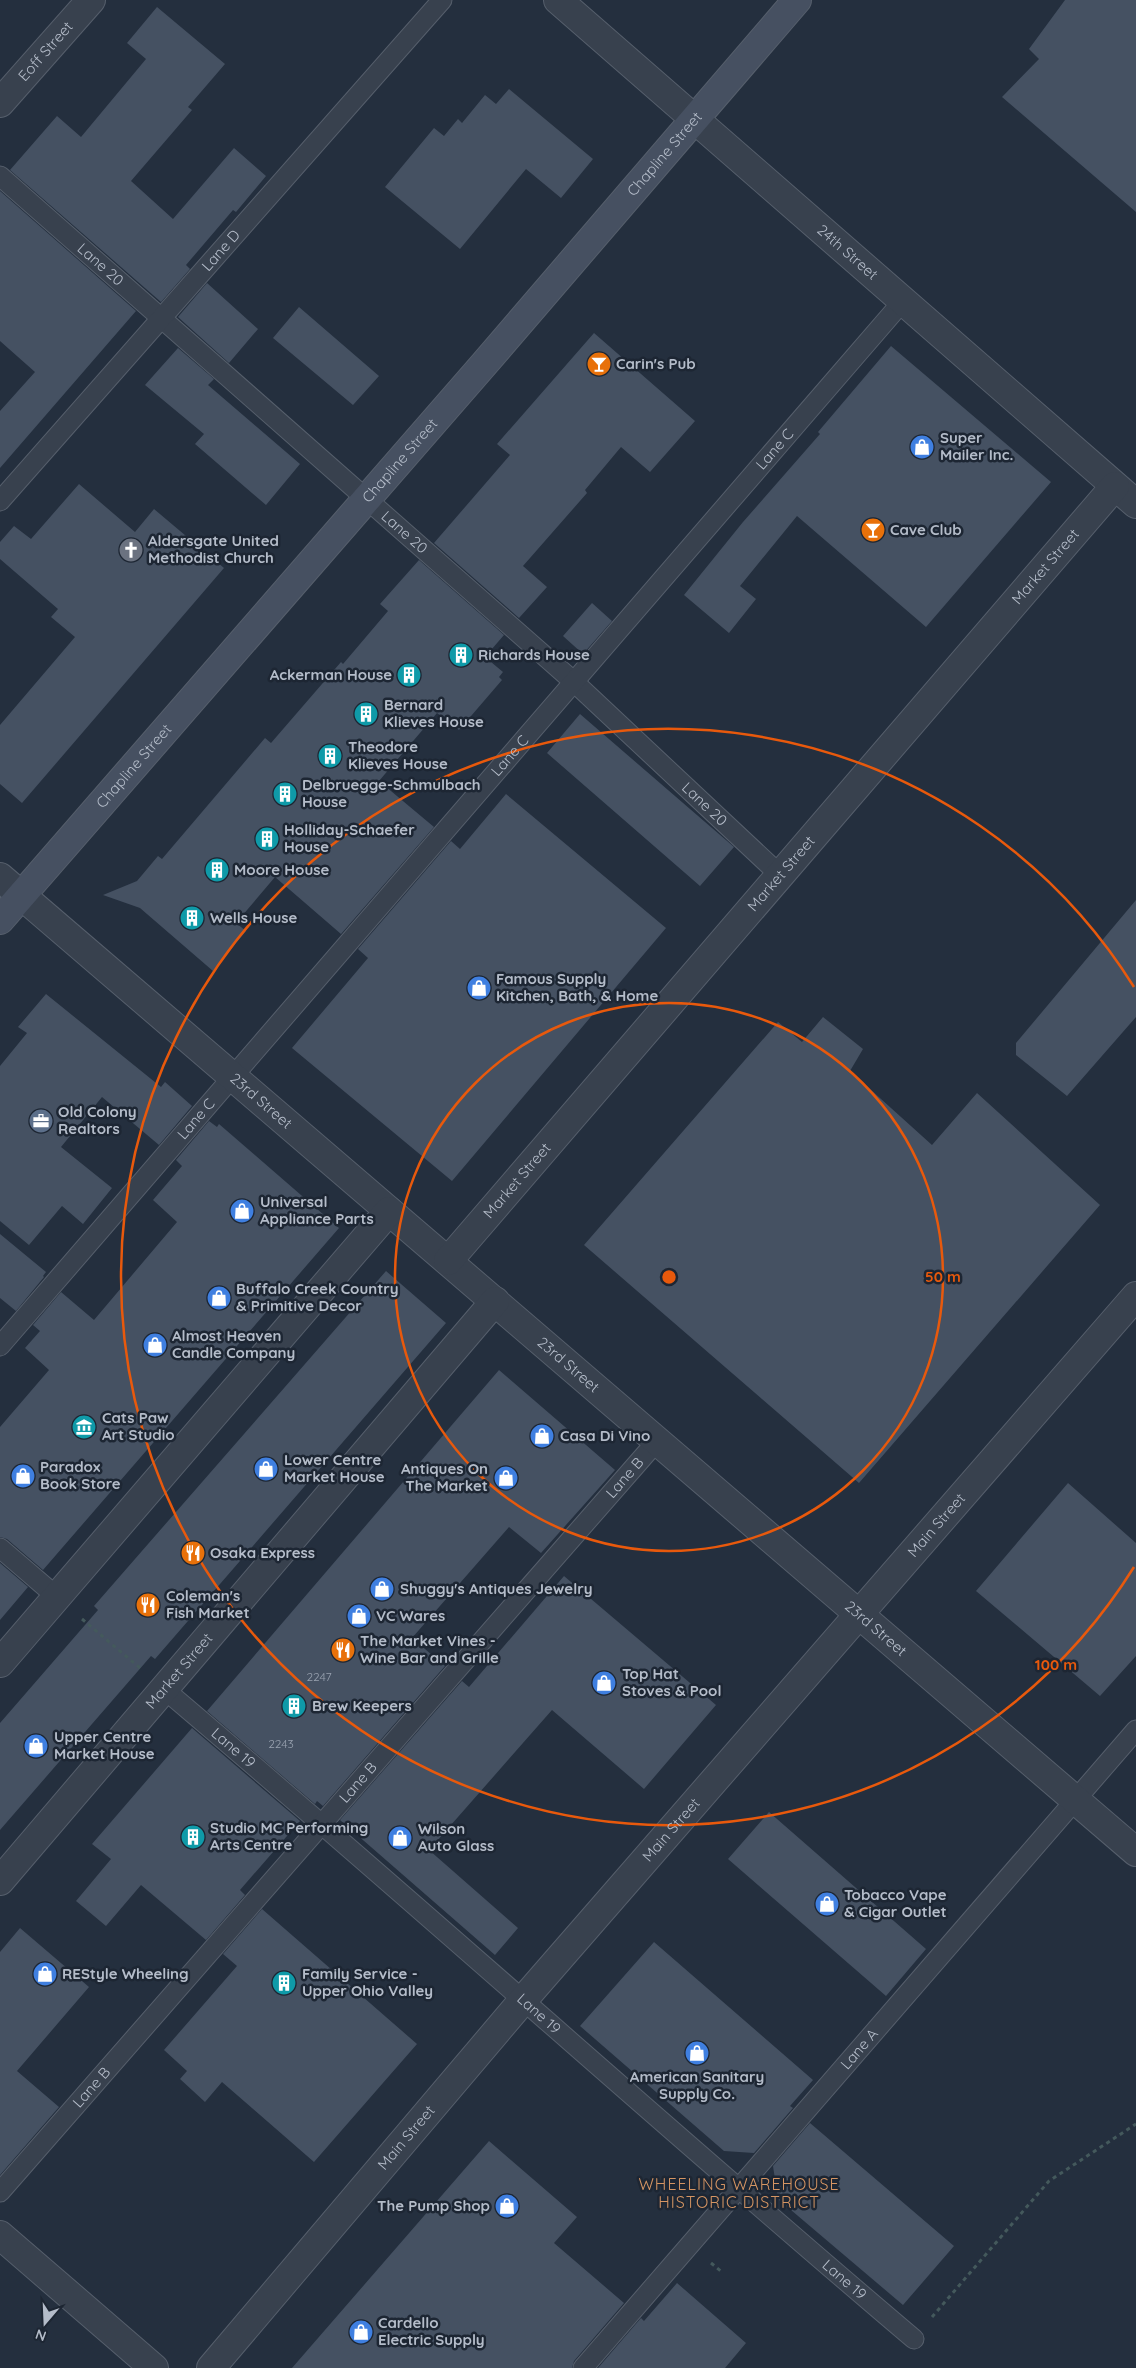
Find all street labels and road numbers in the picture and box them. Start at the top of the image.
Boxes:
street label: Eoff Street [14,17,77,85]
street label: Chapline Street [623,108,706,200]
street label: 24th Street [813,220,882,284]
street label: Lane D [197,225,244,275]
street label: Lane 20 [74,239,128,290]
street label: Chapline Street [358,414,441,506]
street label: Lane C [751,424,797,473]
street label: Lane 20 [378,506,432,558]
street label: Market Street [1007,525,1083,608]
street label: Chapline Street [92,720,175,812]
street label: Lane C [487,731,533,780]
street label: Lane 20 [678,778,732,830]
street label: Market Street [743,832,819,915]
street label: 23rd Street [226,1069,296,1133]
street label: Lane C [173,1094,219,1143]
street label: Market Street [479,1139,555,1222]
street label: 23rd Street [534,1333,604,1396]
street label: Lane B [601,1453,648,1502]
street label: Main Street [903,1489,969,1561]
street label: 23rd Street [841,1596,911,1660]
street label: Market Street [141,1629,216,1713]
street label: Lane 19 [208,1723,260,1772]
street label: Lane B [335,1758,381,1807]
street label: Main Street [638,1794,704,1865]
street label: Lane 19 [513,1989,565,2038]
street label: Lane A [836,2024,882,2073]
street label: Lane B [68,2063,114,2111]
street label: Main Street [373,2101,439,2173]
street label: Lane 19 [819,2255,871,2304]

